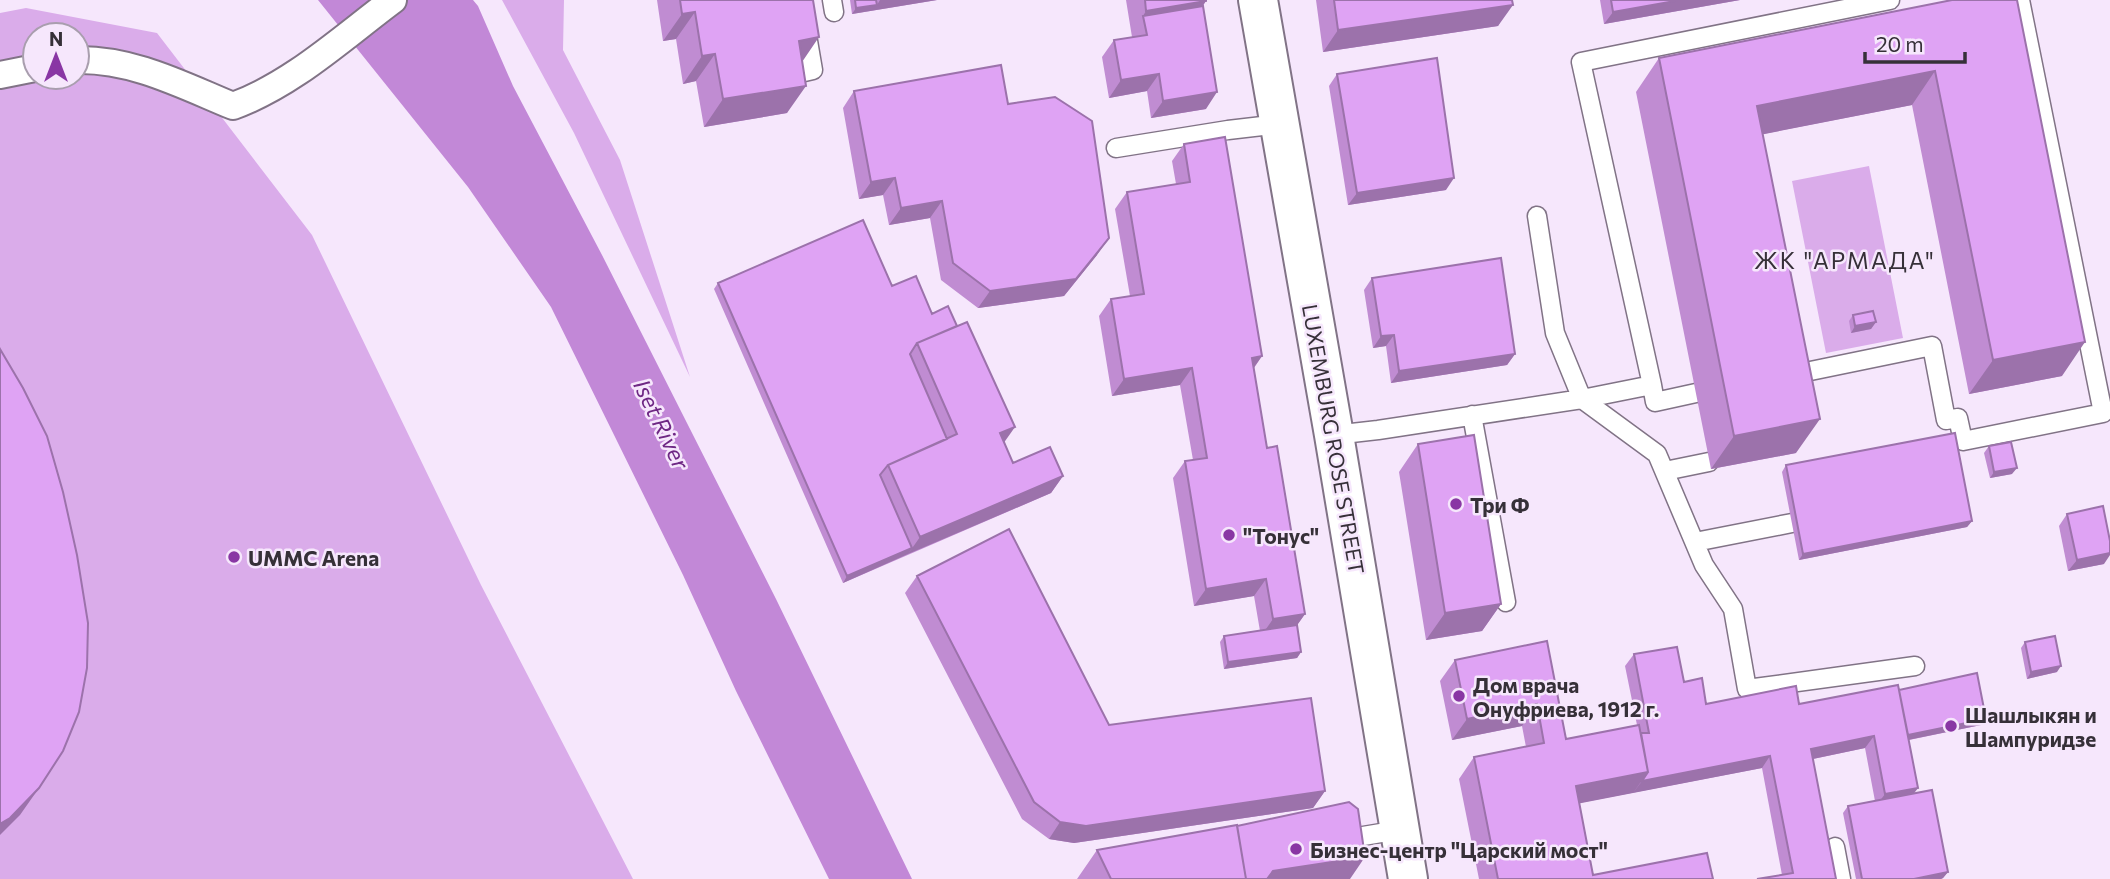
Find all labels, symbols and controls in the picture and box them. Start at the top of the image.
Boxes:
north arrow [21,21,91,91]
scale bar [1865,21,1965,65]
text: N [49,27,63,50]
text: 20 m [1876,31,1924,56]
district label: ЖК "АРМАДА" [1754,246,1936,274]
street label: LUXEMBURG ROSE STREET [1298,302,1370,576]
water label: Iset River [628,374,696,474]
place label: Три Ф [1470,492,1530,517]
marker: Три Ф [1448,496,1464,512]
place label: "Тонус" [1243,523,1319,548]
marker: "Тонус" [1221,527,1237,543]
place label: UMMC Arena [248,545,379,570]
marker: UMMC Arena [226,549,242,565]
place label: Дом врача Онуфриева, 1912 г. [1473,672,1659,721]
marker: Дом врача Онуфриева, 1912 г. [1451,688,1467,704]
place label: Шашлыкян и Шампуридзе [1965,702,2097,751]
marker: Шашлыкян и Шампуридзе [1943,718,1959,734]
place label: Бизнес-центр "Царский мост" [1310,837,1608,862]
marker: Бизнес-центр "Царский мост" [1288,841,1304,857]

